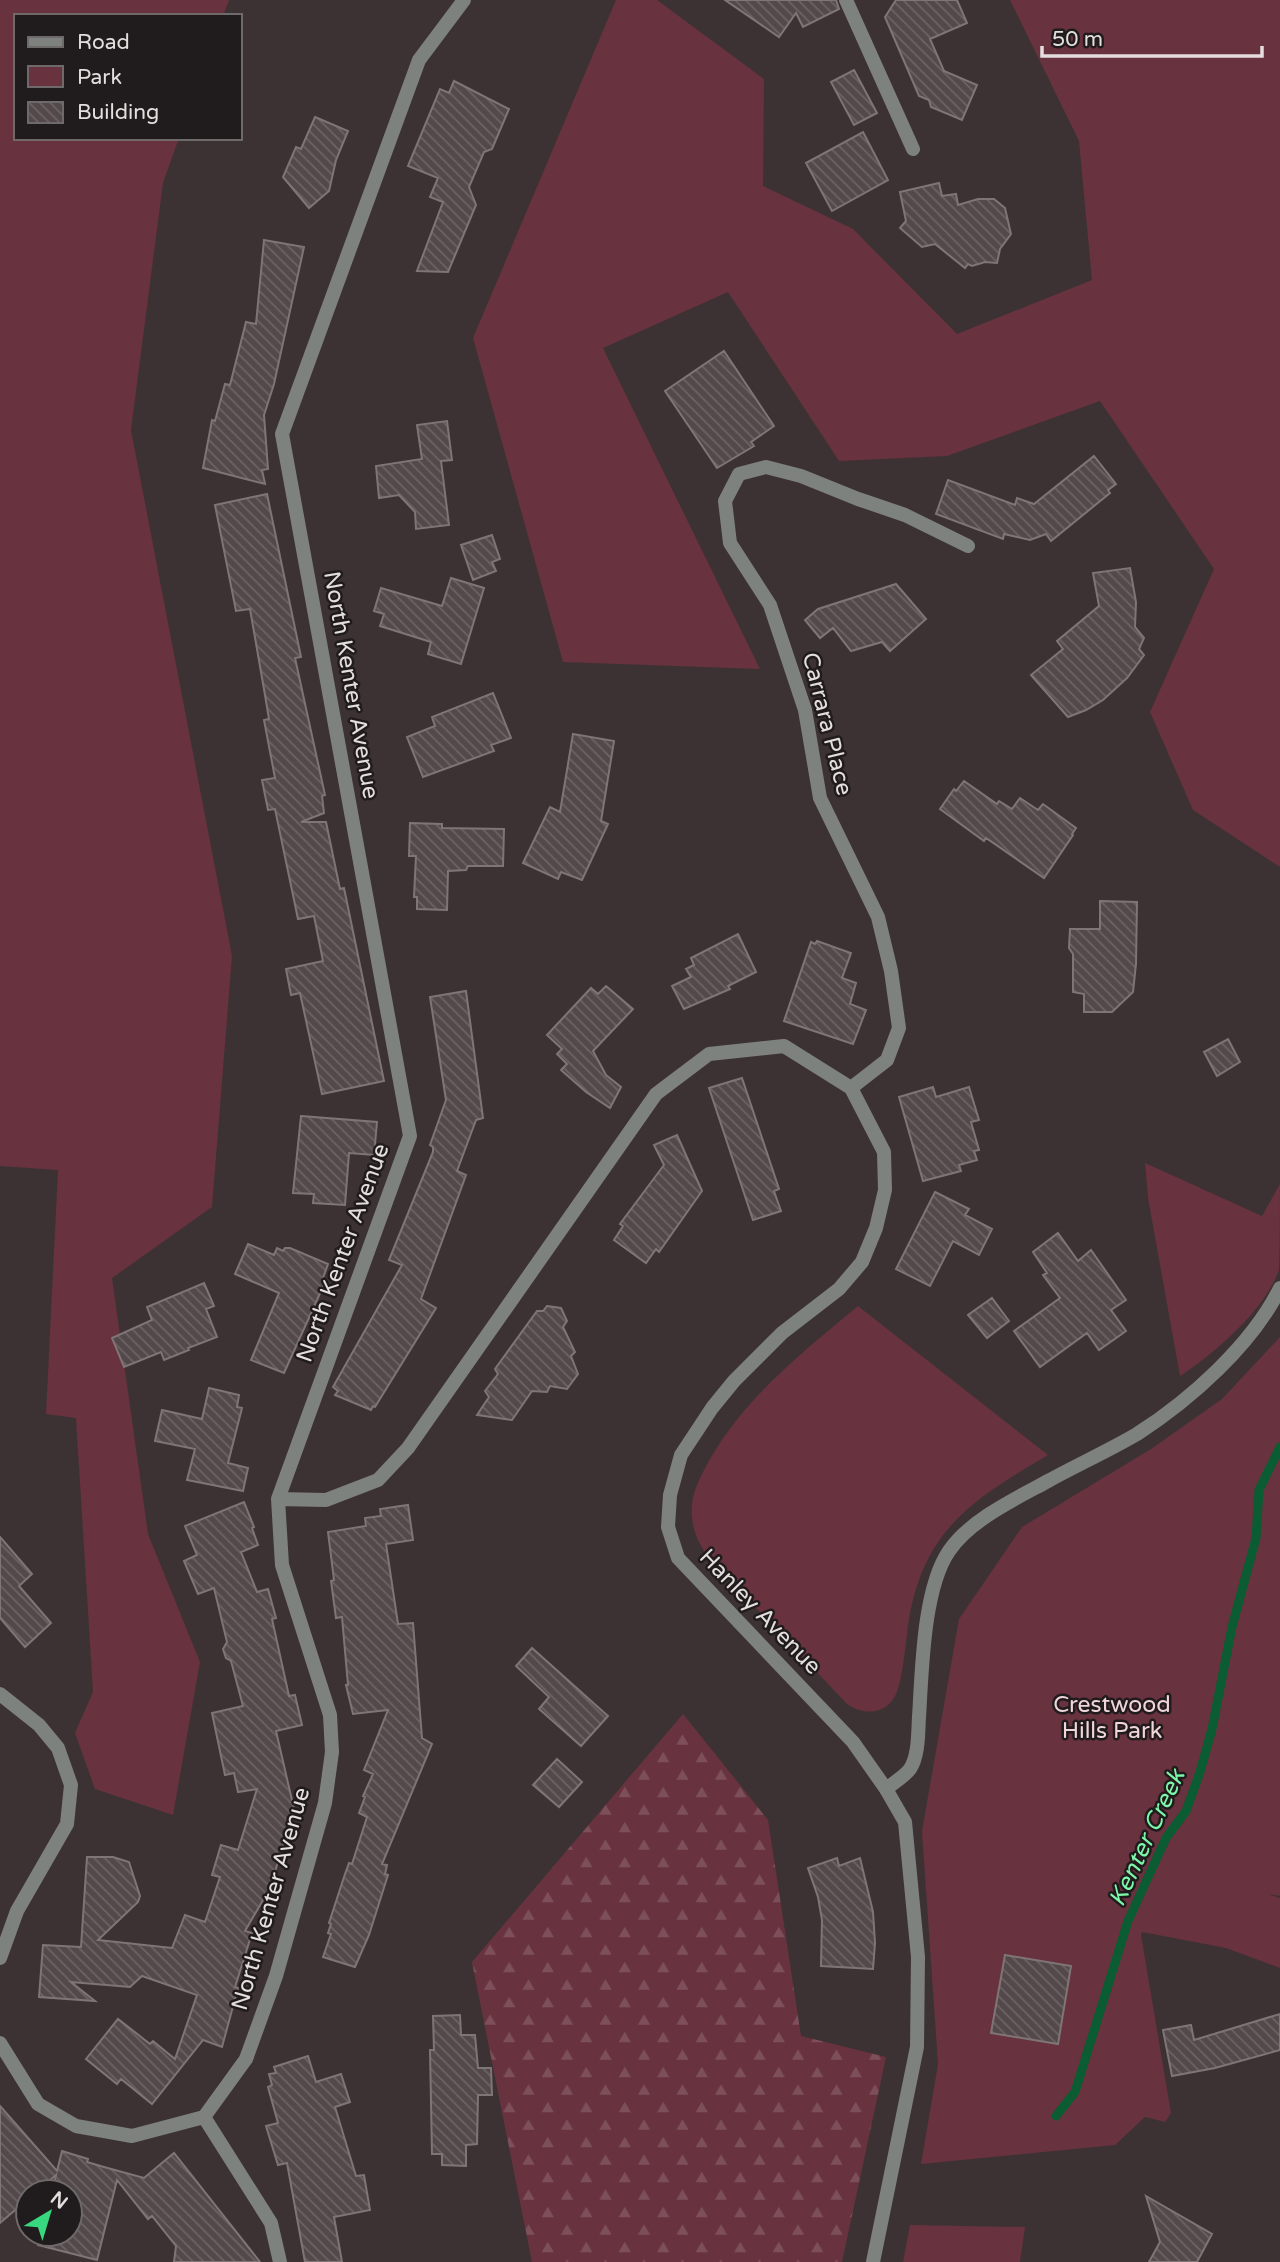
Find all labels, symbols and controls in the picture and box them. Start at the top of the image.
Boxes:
legend [14,14,242,140]
scale bar [1042,14,1262,58]
text: 50 m [1052,27,1103,52]
text: Road [77,30,130,55]
text: Park [77,65,122,90]
text: Building [77,100,159,125]
street label: North Kenter Avenue [317,569,385,801]
street label: Carrara Place [796,650,858,798]
street label: North Kenter Avenue [290,1140,396,1366]
street label: Hanley Avenue [693,1543,827,1681]
park label: Crestwood Hills Park [1053,1691,1171,1745]
water label: Kenter Creek [1103,1763,1192,1911]
street label: North Kenter Avenue [226,1784,316,2014]
north arrow [14,2178,84,2248]
text: N [46,2187,72,2214]

